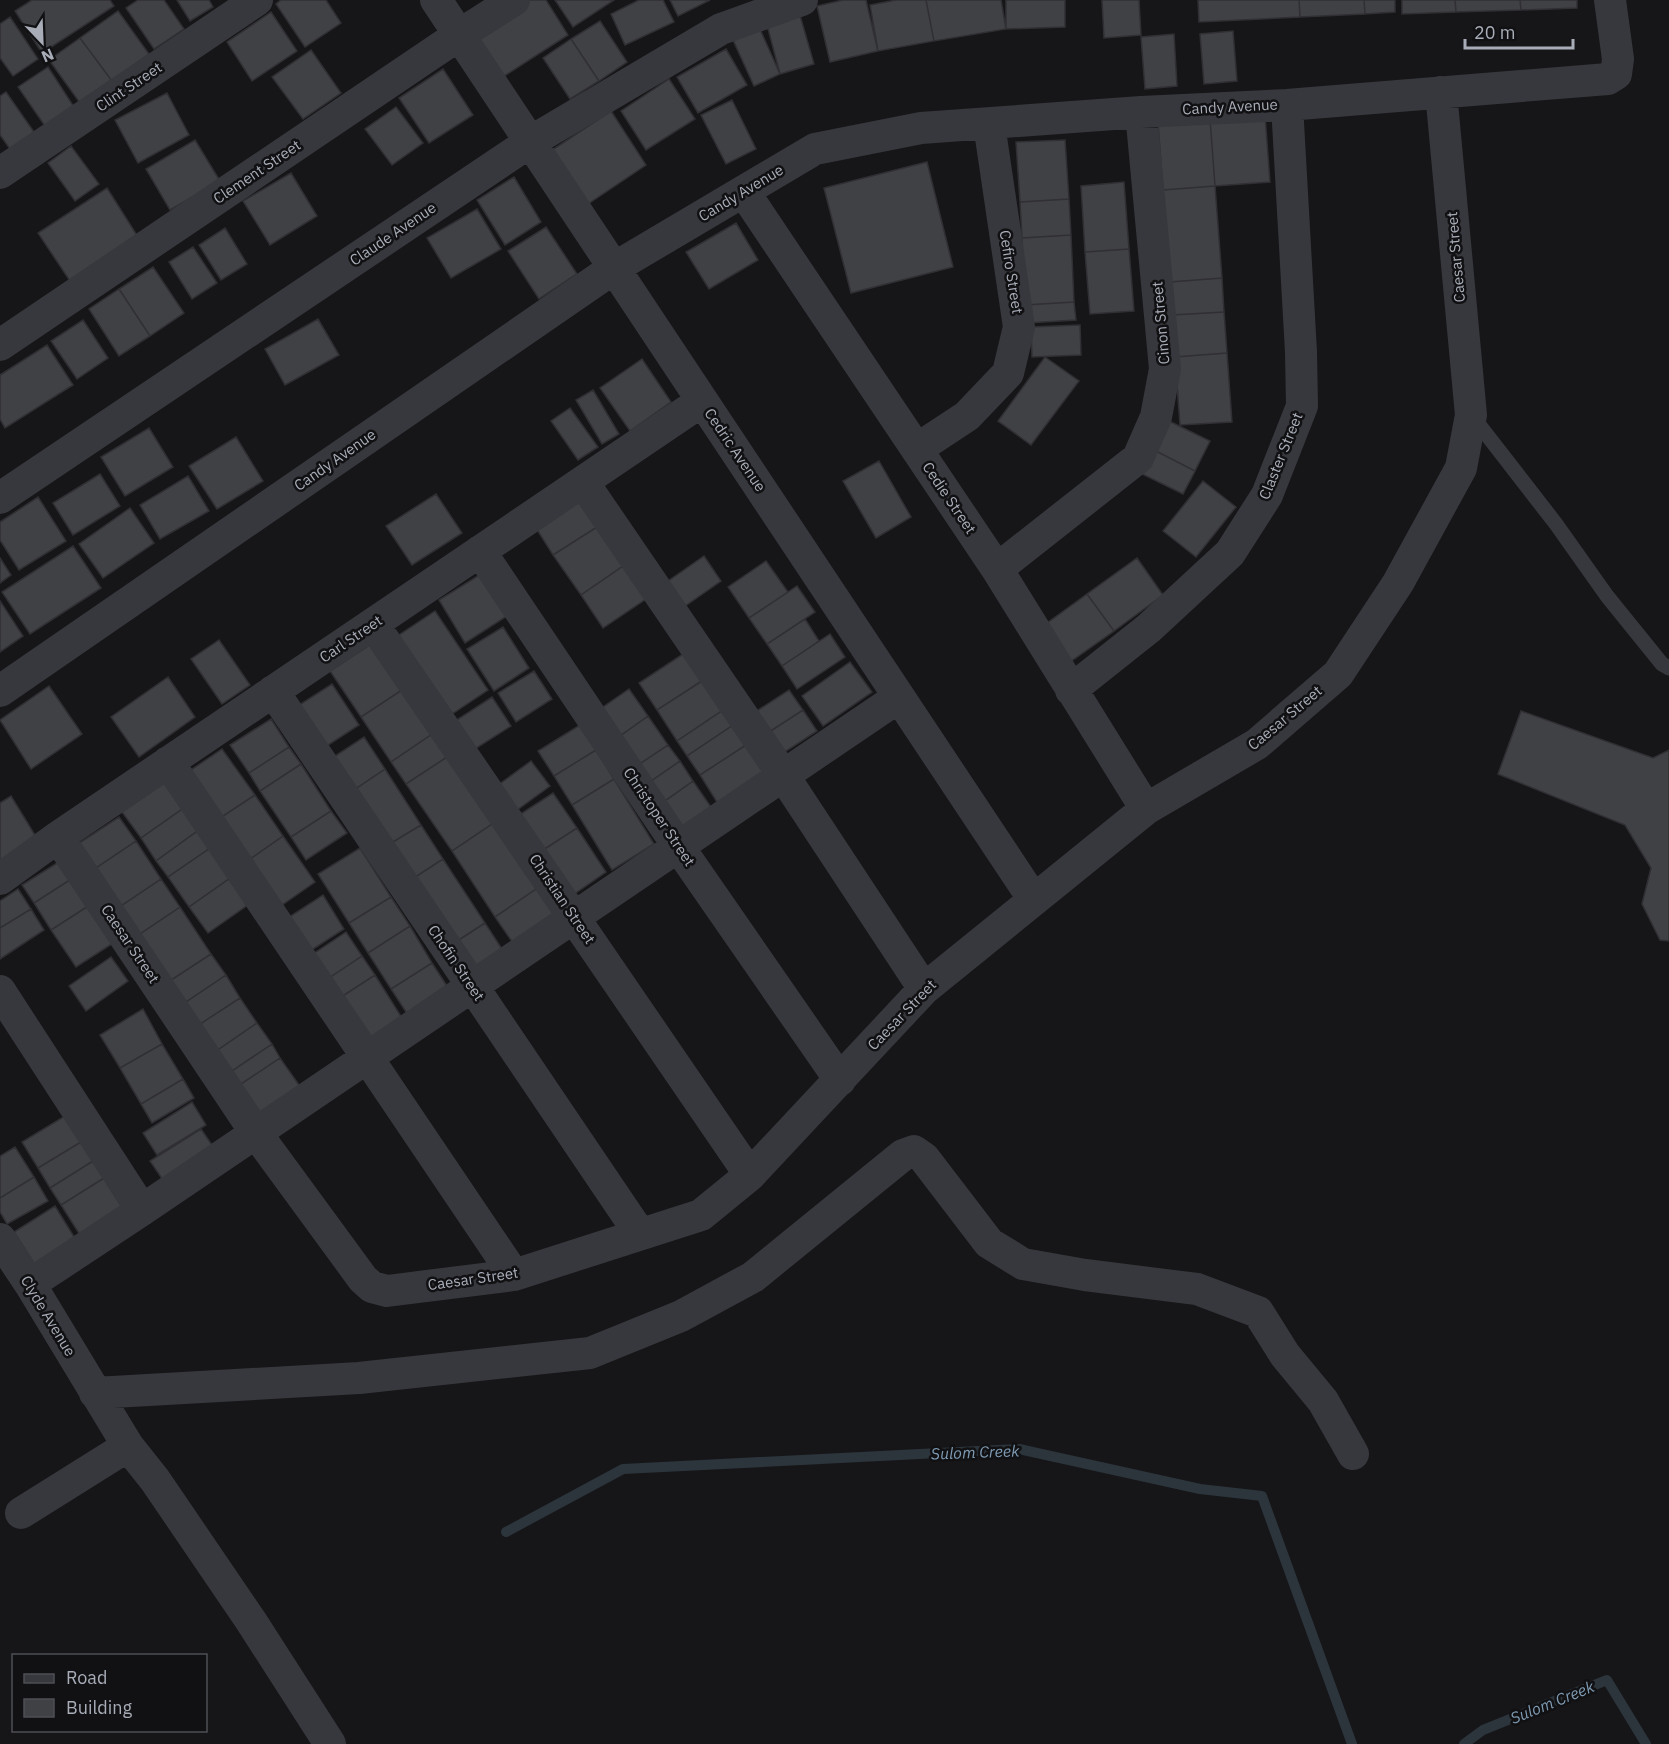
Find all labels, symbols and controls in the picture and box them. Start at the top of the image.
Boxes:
north arrow [12,12,72,72]
scale bar [1465,12,1573,50]
text: 20 m [1474,21,1516,44]
text: N [39,44,57,67]
street label: Clint Street [92,58,165,116]
street label: Candy Avenue [1182,95,1278,118]
street label: Clement Street [209,135,304,208]
street label: Candy Avenue [695,160,787,225]
street label: Claude Avenue [346,198,440,270]
street label: Caesar Street [1442,211,1469,303]
street label: Cefiro Street [995,229,1027,315]
street label: Cinon Street [1147,281,1174,365]
street label: Cedric Avenue [701,404,770,495]
street label: Claster Street [1254,409,1307,502]
street label: Candy Avenue [290,424,379,495]
street label: Cedie Street [918,458,980,537]
street label: Carl Street [316,611,386,666]
street label: Caesar Street [1244,681,1326,754]
street label: Christoper Street [619,764,699,870]
street label: Christian Street [525,850,600,947]
street label: Caesar Street [97,901,164,987]
street label: Chofin Street [424,921,489,1004]
street label: Caesar Street [863,975,940,1054]
street label: Caesar Street [427,1263,519,1294]
street label: Clyde Avenue [17,1272,80,1360]
water label: Sulom Creek [930,1440,1020,1464]
legend [12,1654,207,1732]
text: Road [66,1666,107,1689]
water label: Sulom Creek [1507,1676,1597,1728]
text: Building [66,1696,133,1719]

